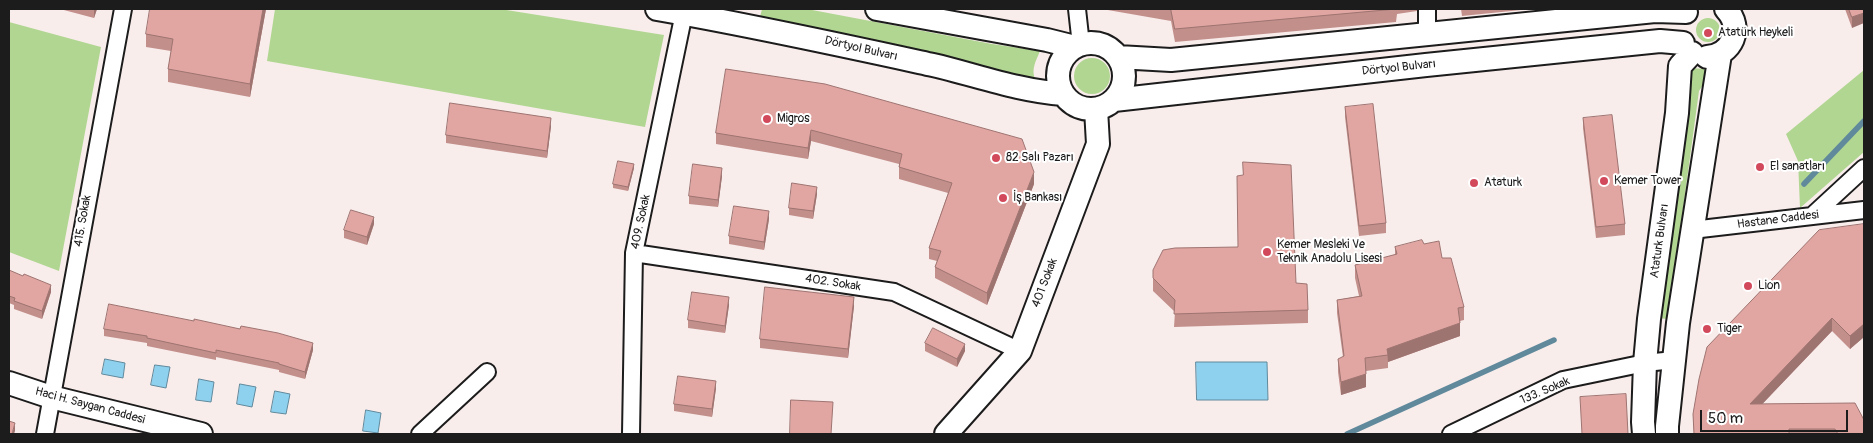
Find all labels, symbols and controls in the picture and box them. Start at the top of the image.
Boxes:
place label: Atatürk Heykeli [1718,26,1793,40]
marker: Atatürk Heykeli [1702,27,1714,39]
street label: Dörtyol Bulvarı [823,34,899,64]
street label: Dörtyol Bulvarı [1361,57,1437,79]
place label: Migros [777,112,810,126]
marker: Migros [761,113,773,125]
place label: 82 Salı Pazarı [1006,151,1074,165]
marker: 82 Salı Pazarı [990,152,1002,164]
place label: El sanatları [1770,160,1825,174]
marker: El sanatları [1754,161,1766,173]
place label: Kemer Tower [1614,174,1681,188]
marker: Kemer Tower [1598,175,1610,187]
place label: Ataturk [1484,176,1522,190]
marker: Ataturk [1468,177,1480,189]
place label: İş Bankası [1013,191,1062,205]
marker: İş Bankası [997,192,1009,204]
street label: 409. Sokak [628,193,654,251]
street label: 415. Sokak [71,194,95,248]
street label: Ataturk Bulvarı [1648,203,1672,279]
street label: Hastane Caddesi [1736,208,1820,232]
place label: Kemer Mesleki Ve Teknik Anadolu Lisesi [1277,238,1382,266]
marker: Kemer Mesleki Ve Teknik Anadolu Lisesi [1261,246,1273,258]
street label: 401 Sokak [1029,256,1061,310]
street label: 402. Sokak [804,271,862,295]
place label: Lion [1758,279,1780,293]
marker: Lion [1742,280,1754,292]
place label: Tiger [1717,322,1742,336]
marker: Tiger [1701,323,1713,335]
street label: 133. Sokak [1518,374,1572,408]
street label: Haci H. Saygan Caddesi [34,384,146,428]
scale bar [1703,400,1850,432]
text: 50 m [1708,409,1743,428]

